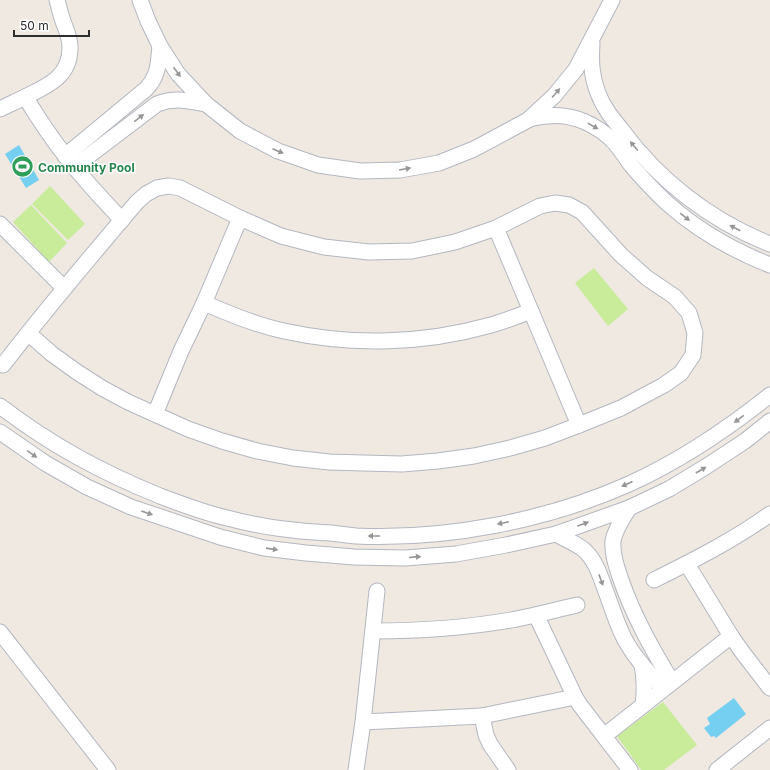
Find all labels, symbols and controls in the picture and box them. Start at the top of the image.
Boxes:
scale bar [14,12,89,38]
text: 50 m [20,18,49,33]
one-way arrow [173,66,181,77]
one-way arrow [551,89,560,98]
one-way arrow [133,114,144,123]
one-way arrow [587,123,599,129]
one-way arrow [630,141,639,152]
one-way arrow [273,148,285,154]
sports icon: Community Pool [9,154,35,180]
place label: Community Pool [38,160,135,175]
one-way arrow [399,166,411,172]
one-way arrow [679,213,690,222]
one-way arrow [729,224,741,231]
one-way arrow [734,415,745,423]
one-way arrow [26,451,38,458]
one-way arrow [695,467,707,474]
one-way arrow [621,481,633,487]
one-way arrow [142,510,154,516]
one-way arrow [497,521,509,527]
one-way arrow [578,521,590,527]
one-way arrow [367,533,380,539]
one-way arrow [266,546,278,552]
one-way arrow [409,554,421,561]
one-way arrow [599,574,605,586]

